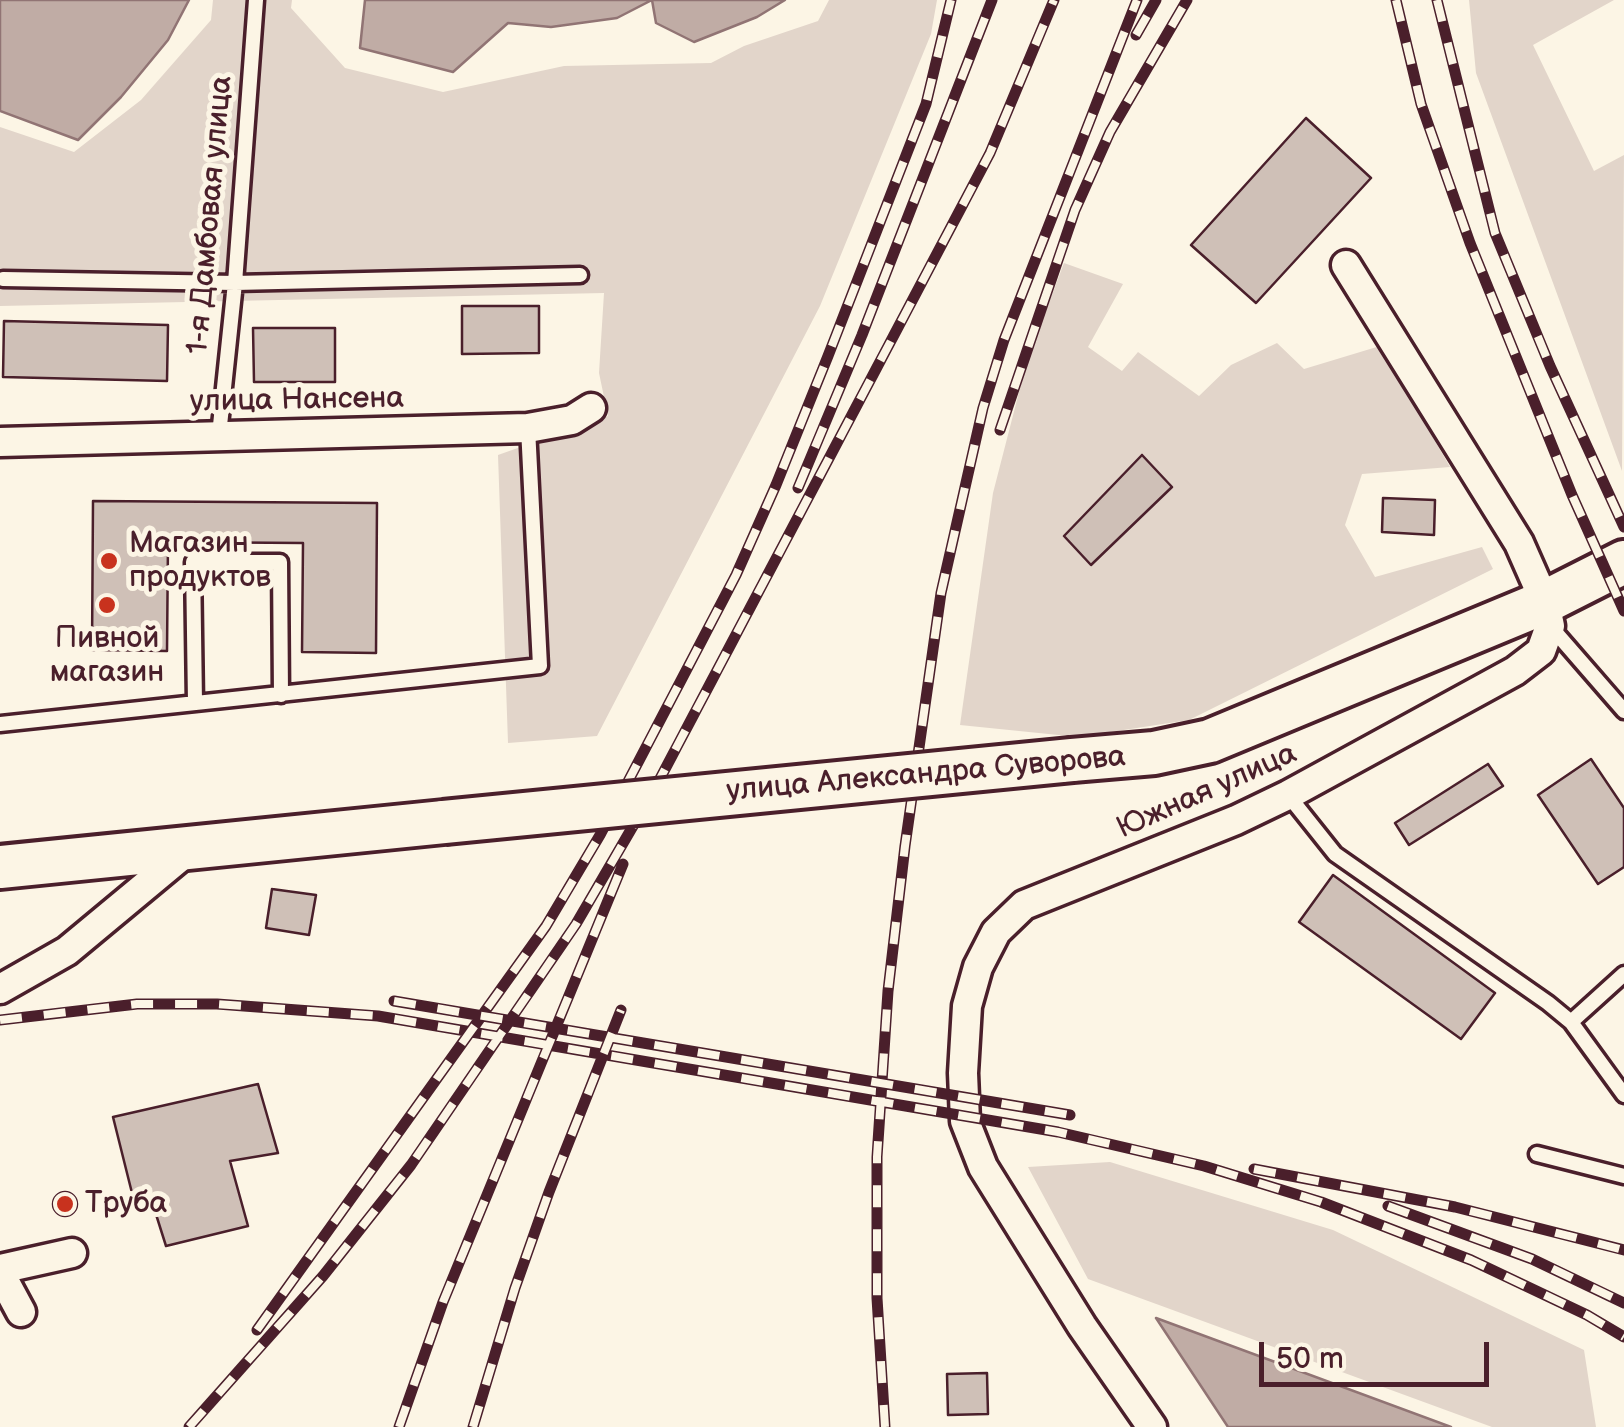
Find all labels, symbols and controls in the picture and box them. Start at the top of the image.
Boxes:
street label: 1-я Дамбовая улица [181,74,241,356]
street label: улица Нансена [190,381,404,421]
place label: Магазин продуктов [129,526,271,596]
marker: Магазин продуктов [98,550,120,572]
marker: Пивной магазин [96,594,118,616]
place label: Пивной магазин [50,621,164,692]
street label: Южная улица [1112,736,1302,848]
street label: улица Александра Суворова [725,740,1127,810]
place label: Труба [85,1186,167,1222]
marker: Труба [54,1193,76,1215]
scale bar [1264,1322,1494,1384]
text: 50 m [1276,1341,1344,1377]

